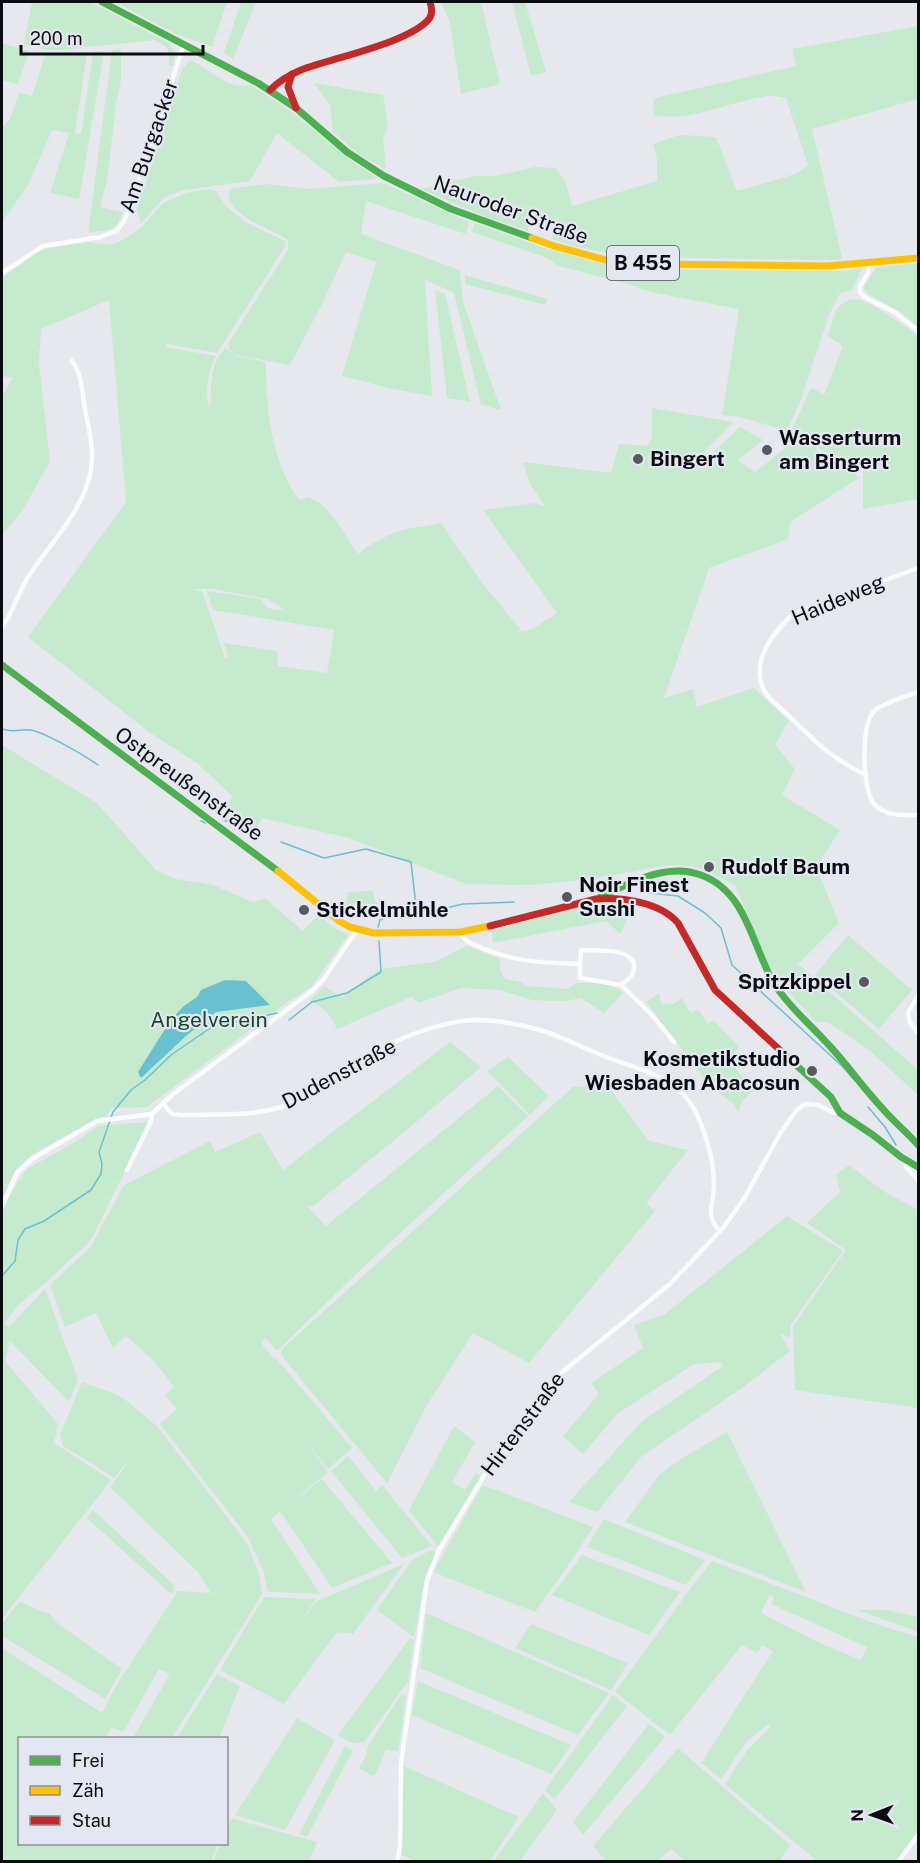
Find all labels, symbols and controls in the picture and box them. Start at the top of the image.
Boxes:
scale bar [21,18,202,56]
text: 200 m [30,28,83,49]
street label: Am Burgacker [114,76,183,216]
street label: Nauroder Straße [430,170,592,249]
road number: B 455 [607,246,679,280]
place label: Wasserturm am Bingert [779,425,901,474]
marker: Wasserturm am Bingert [760,443,774,457]
place label: Bingert [650,446,725,471]
marker: Bingert [631,452,645,466]
street label: Haideweg [788,569,888,630]
street label: Ostpreußenstraße [110,721,268,846]
place label: Rudolf Baum [721,854,850,879]
marker: Rudolf Baum [702,860,716,874]
place label: Noir Finest Sushi [579,872,689,921]
marker: Noir Finest Sushi [560,890,574,904]
place label: Stickelmühle [316,897,449,922]
marker: Stickelmühle [297,903,311,917]
place label: Spitzkippel [738,969,852,994]
marker: Spitzkippel [857,975,871,989]
park label: Angelverein [150,1007,268,1032]
street label: Dudenstraße [278,1033,400,1114]
place label: Kosmetikstudio Wiesbaden Abacosun [585,1046,800,1095]
marker: Kosmetikstudio Wiesbaden Abacosun [805,1064,819,1078]
street label: Hirtenstraße [475,1367,570,1481]
legend [18,1737,228,1845]
text: Frei [72,1750,104,1771]
text: Zäh [72,1780,104,1801]
north arrow [842,1785,902,1845]
text: N [848,1809,867,1822]
text: Stau [72,1810,111,1831]

